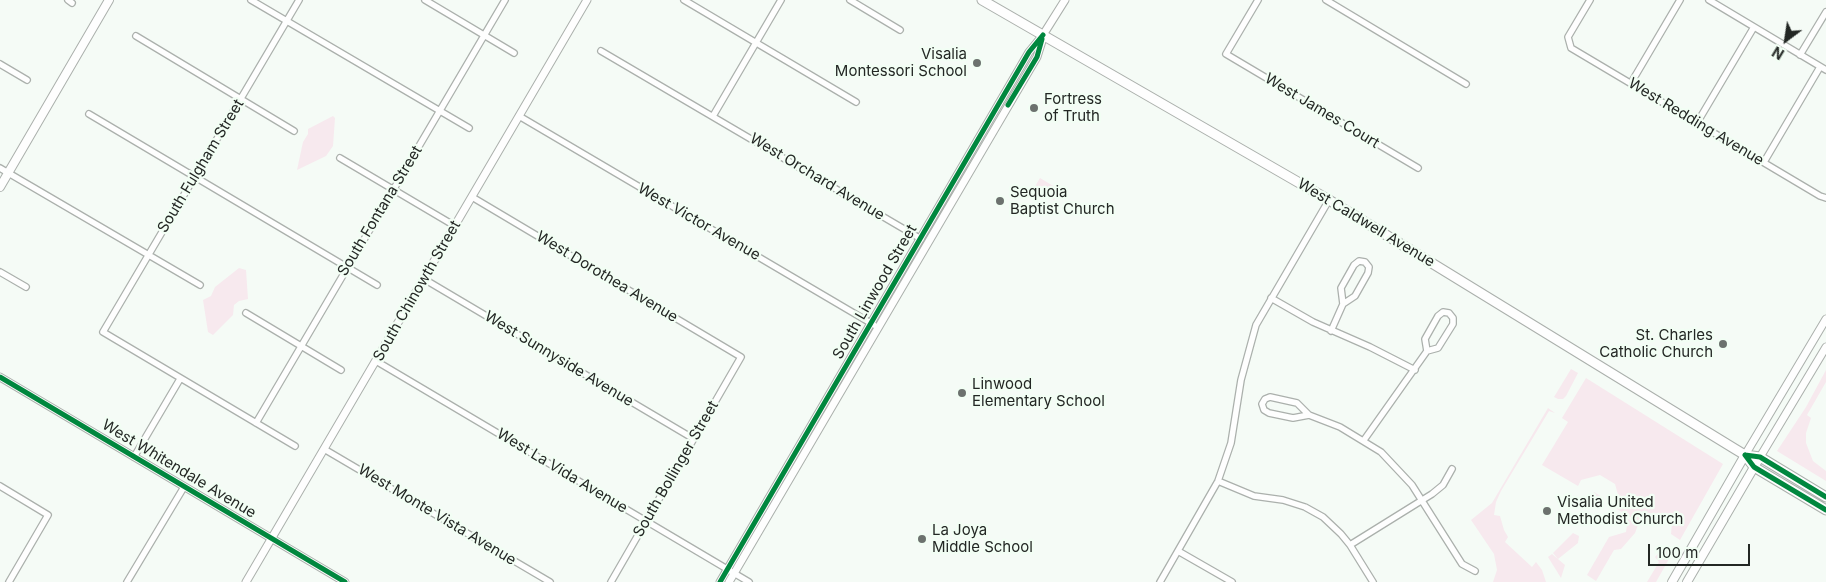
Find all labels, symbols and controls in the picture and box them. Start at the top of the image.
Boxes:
north arrow [1761,15,1811,65]
text: N [1769,43,1787,63]
place label: Visalia Montessori School [835,45,967,80]
marker: Visalia Montessori School [971,57,983,69]
street label: West James Court [1261,70,1383,152]
street label: West Redding Avenue [1625,74,1767,170]
place label: Fortress of Truth [1044,90,1102,125]
street label: South Fulgham Street [154,96,248,236]
marker: Fortress of Truth [1028,102,1040,114]
street label: West Orchard Avenue [746,130,888,224]
street label: South Fontana Street [334,143,426,279]
street label: West Caldwell Avenue [1294,175,1438,271]
street label: West Victor Avenue [634,180,764,264]
place label: Sequoia Baptist Church [1010,183,1115,218]
marker: Sequoia Baptist Church [994,195,1006,207]
street label: South Chinowth Street [369,218,465,364]
street label: South Linwood Street [829,222,921,362]
street label: West Dorothea Avenue [533,228,681,326]
street label: West Sunnyside Avenue [481,307,637,411]
place label: St. Charles Catholic Church [1599,326,1713,361]
marker: St. Charles Catholic Church [1717,338,1729,350]
place label: Linwood Elementary School [972,375,1105,410]
marker: Linwood Elementary School [956,387,968,399]
street label: South Bollinger Street [630,398,722,540]
street label: West Whitendale Avenue [99,416,259,522]
street label: West La Vida Avenue [493,425,631,517]
street label: West Monte Vista Avenue [355,461,519,569]
place label: Visalia United Methodist Church [1557,493,1683,528]
marker: Visalia United Methodist Church [1541,505,1553,517]
place label: La Joya Middle School [932,521,1033,556]
marker: La Joya Middle School [916,533,928,545]
scale bar [1651,534,1754,566]
text: 100 m [1656,543,1698,562]

